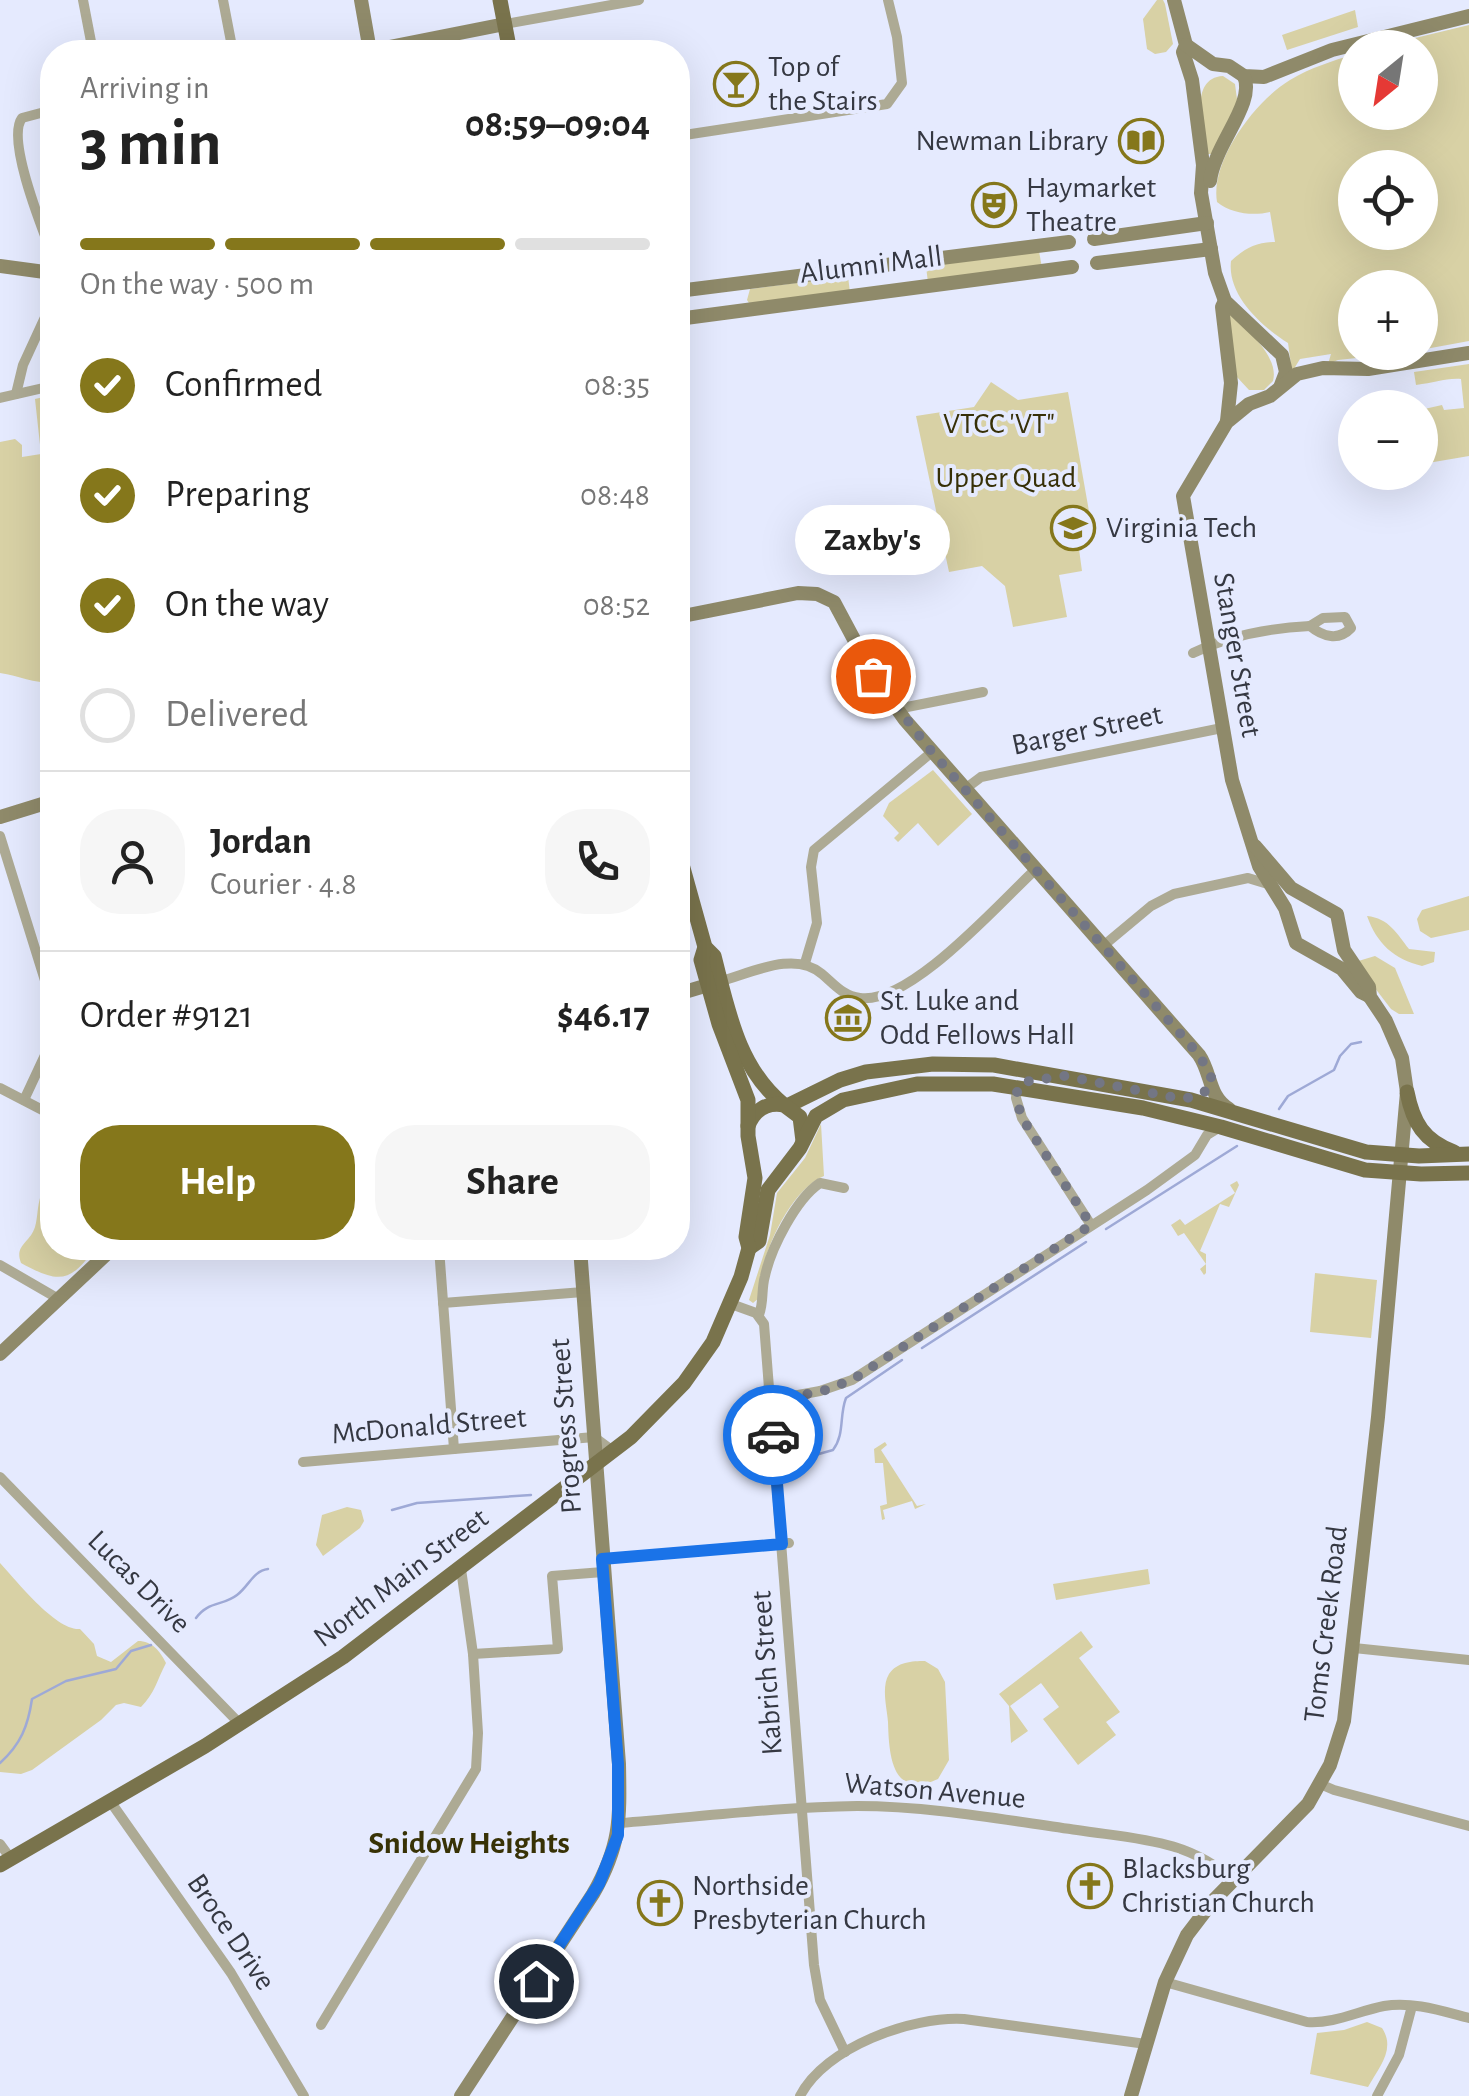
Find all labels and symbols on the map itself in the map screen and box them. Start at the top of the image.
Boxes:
north arrow [1338,30,1438,130]
place label: Top of the Stairs [768,52,878,116]
bar icon: Top of the Stairs [713,61,759,107]
library icon: Newman Library [1118,118,1164,164]
place label: Newman Library [915,126,1108,156]
place label: Haymarket Theatre [1026,173,1157,237]
theatre icon: Haymarket Theatre [971,182,1017,228]
street label: Alumni Mall [798,241,944,289]
park label: VTCC 'VT" [943,409,1055,439]
park label: Upper Quad [935,463,1077,493]
school or university icon: Virginia Tech [1050,505,1096,551]
callout: Zaxby's [796,506,950,576]
place label: Virginia Tech [1106,513,1257,543]
street label: Stanger Street [1208,570,1266,740]
pin [831,634,916,719]
street label: Barger Street [1009,699,1165,761]
place label: St. Luke and Odd Fellows Hall [880,986,1075,1050]
museum icon: St. Luke and Odd Fellows Hall [825,995,871,1041]
street label: Progress Street [545,1337,587,1515]
courier [723,1385,823,1485]
street label: McDonald Street [330,1403,528,1449]
street label: North Main Street [308,1503,494,1653]
street label: Toms Creek Road [1299,1524,1353,1724]
street label: Lucas Drive [82,1525,196,1639]
street label: Kabrich Street [746,1589,788,1756]
street label: Watson Avenue [843,1768,1027,1814]
district label: Snidow Heights [368,1827,570,1859]
place label: Blacksburg Christian Church [1122,1854,1315,1918]
church icon: Blacksburg Christian Church [1067,1863,1113,1909]
street label: Broce Drive [181,1869,281,1995]
place label: Northside Presbyterian Church [692,1871,927,1935]
church icon: Northside Presbyterian Church [637,1880,683,1926]
pin [494,1939,579,2024]

